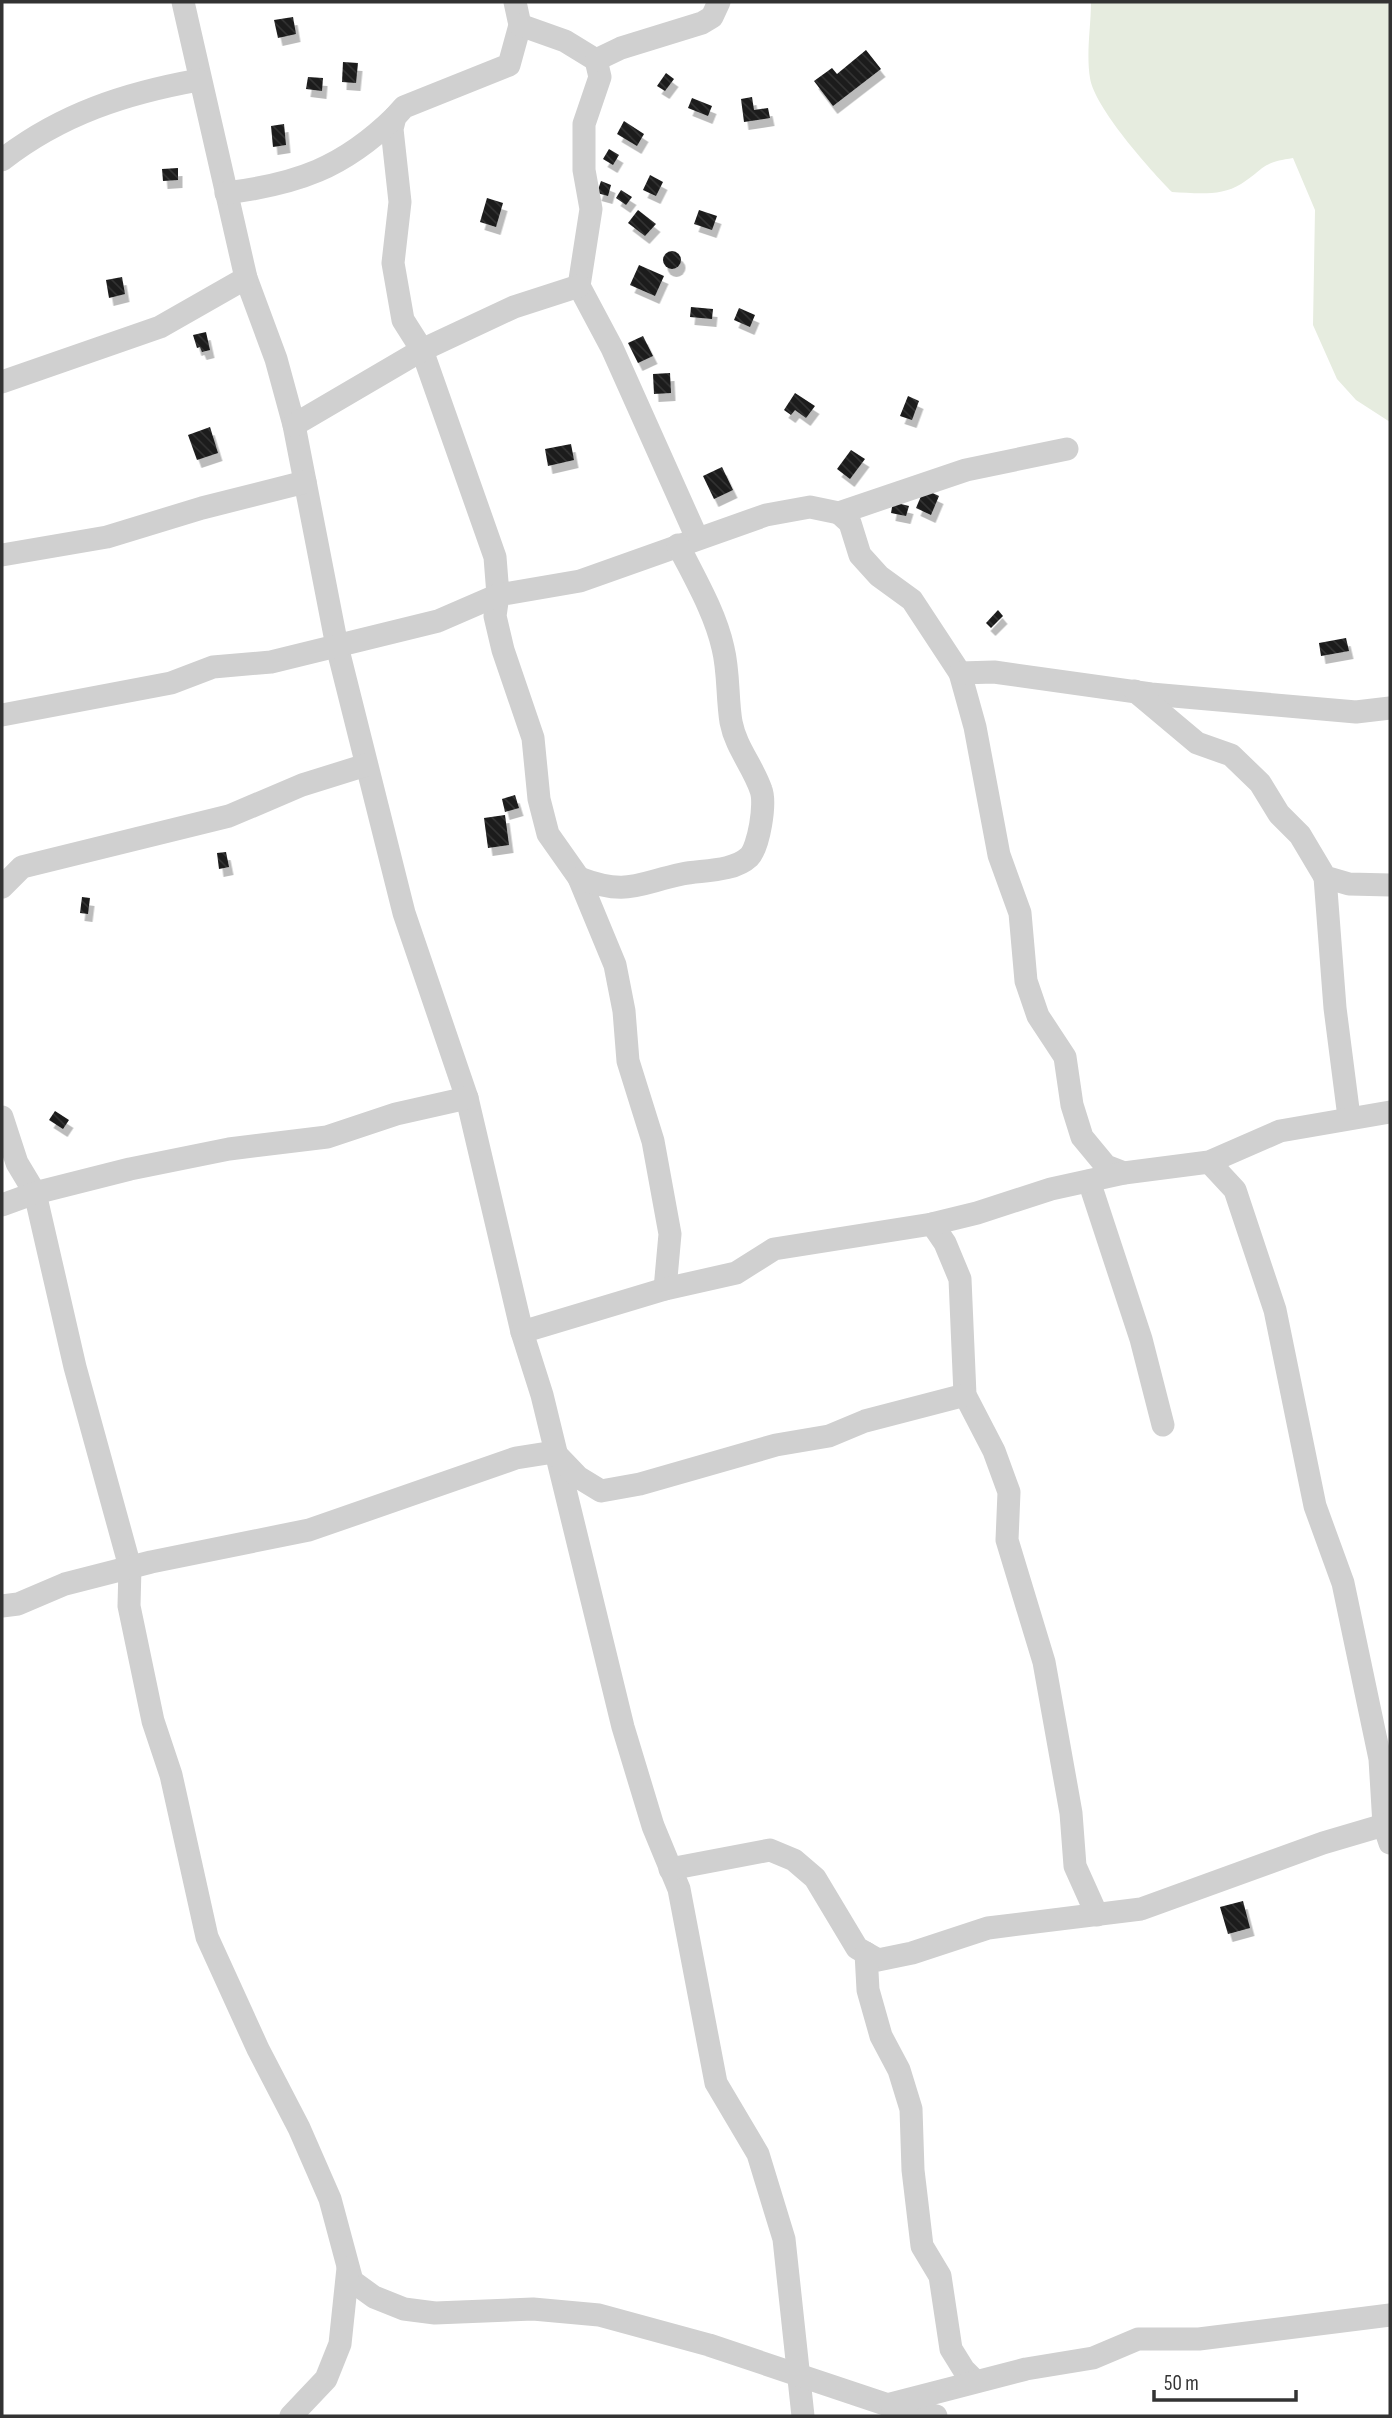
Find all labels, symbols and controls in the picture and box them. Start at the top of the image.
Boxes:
scale bar [1154,2358,1296,2402]
text: 50 m [1164,2371,1199,2396]

